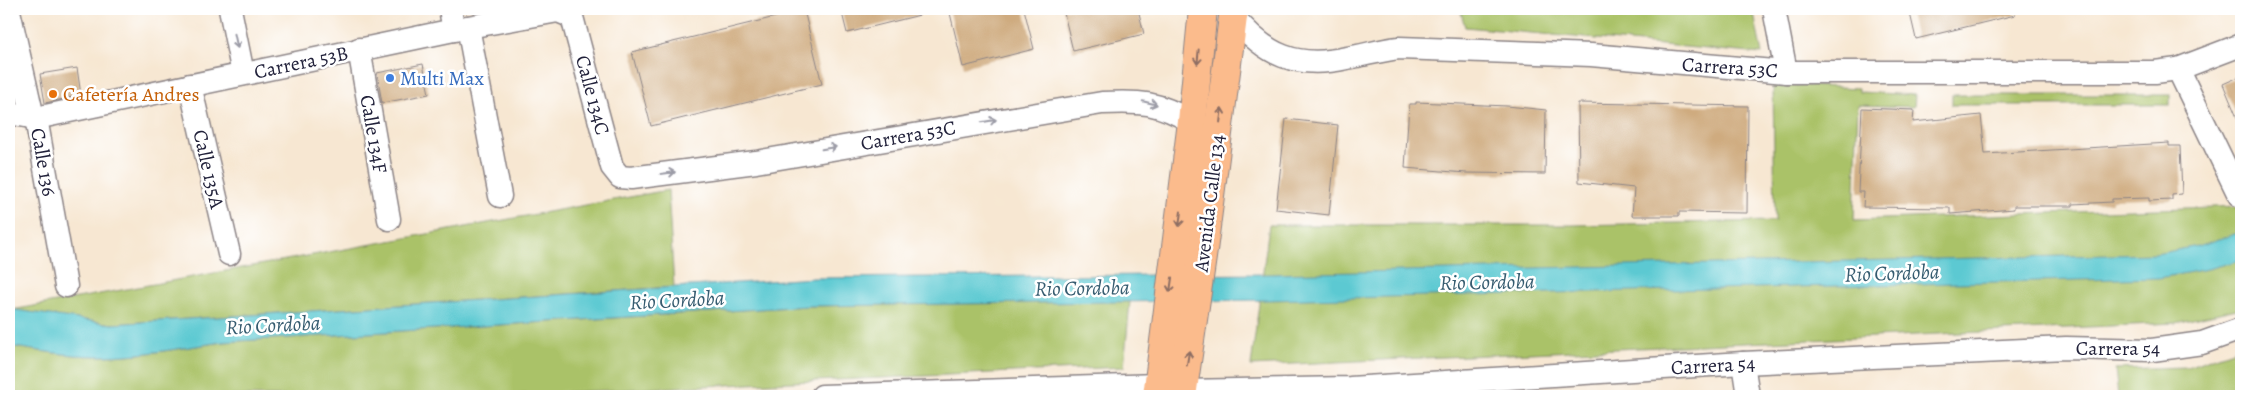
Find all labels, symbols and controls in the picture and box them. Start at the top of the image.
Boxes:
one-way arrow [232,33,242,49]
street label: Carrera 53B [252,39,351,86]
one-way arrow [1193,49,1203,65]
street label: Carrera 53C [1681,51,1779,84]
street label: Calle 134C [569,52,616,138]
place label: Multi Max [400,65,484,92]
marker: Multi Max [384,72,396,84]
place label: Cafetería Andres [63,81,200,108]
marker: Cafetería Andres [47,88,59,100]
street label: Calle 134F [353,93,394,175]
one-way arrow [1142,99,1158,109]
one-way arrow [1216,107,1226,123]
street label: Carrera 53C [858,114,958,157]
one-way arrow [981,116,997,126]
street label: Calle 136 [24,126,63,198]
street label: Calle 135A [186,127,231,211]
street label: Avenida Calle 134 [1188,133,1231,274]
one-way arrow [821,143,837,153]
one-way arrow [660,168,676,178]
one-way arrow [1175,210,1185,226]
water label: Rio Cordoba [1844,257,1940,289]
water label: Rio Cordoba [1439,267,1535,297]
water label: Rio Cordoba [1034,273,1130,303]
one-way arrow [1166,276,1176,292]
water label: Rio Cordoba [629,284,725,316]
water label: Rio Cordoba [225,309,321,341]
street label: Carrera 54 [2076,335,2160,362]
one-way arrow [1183,350,1193,366]
street label: Carrera 54 [1670,350,1756,381]

